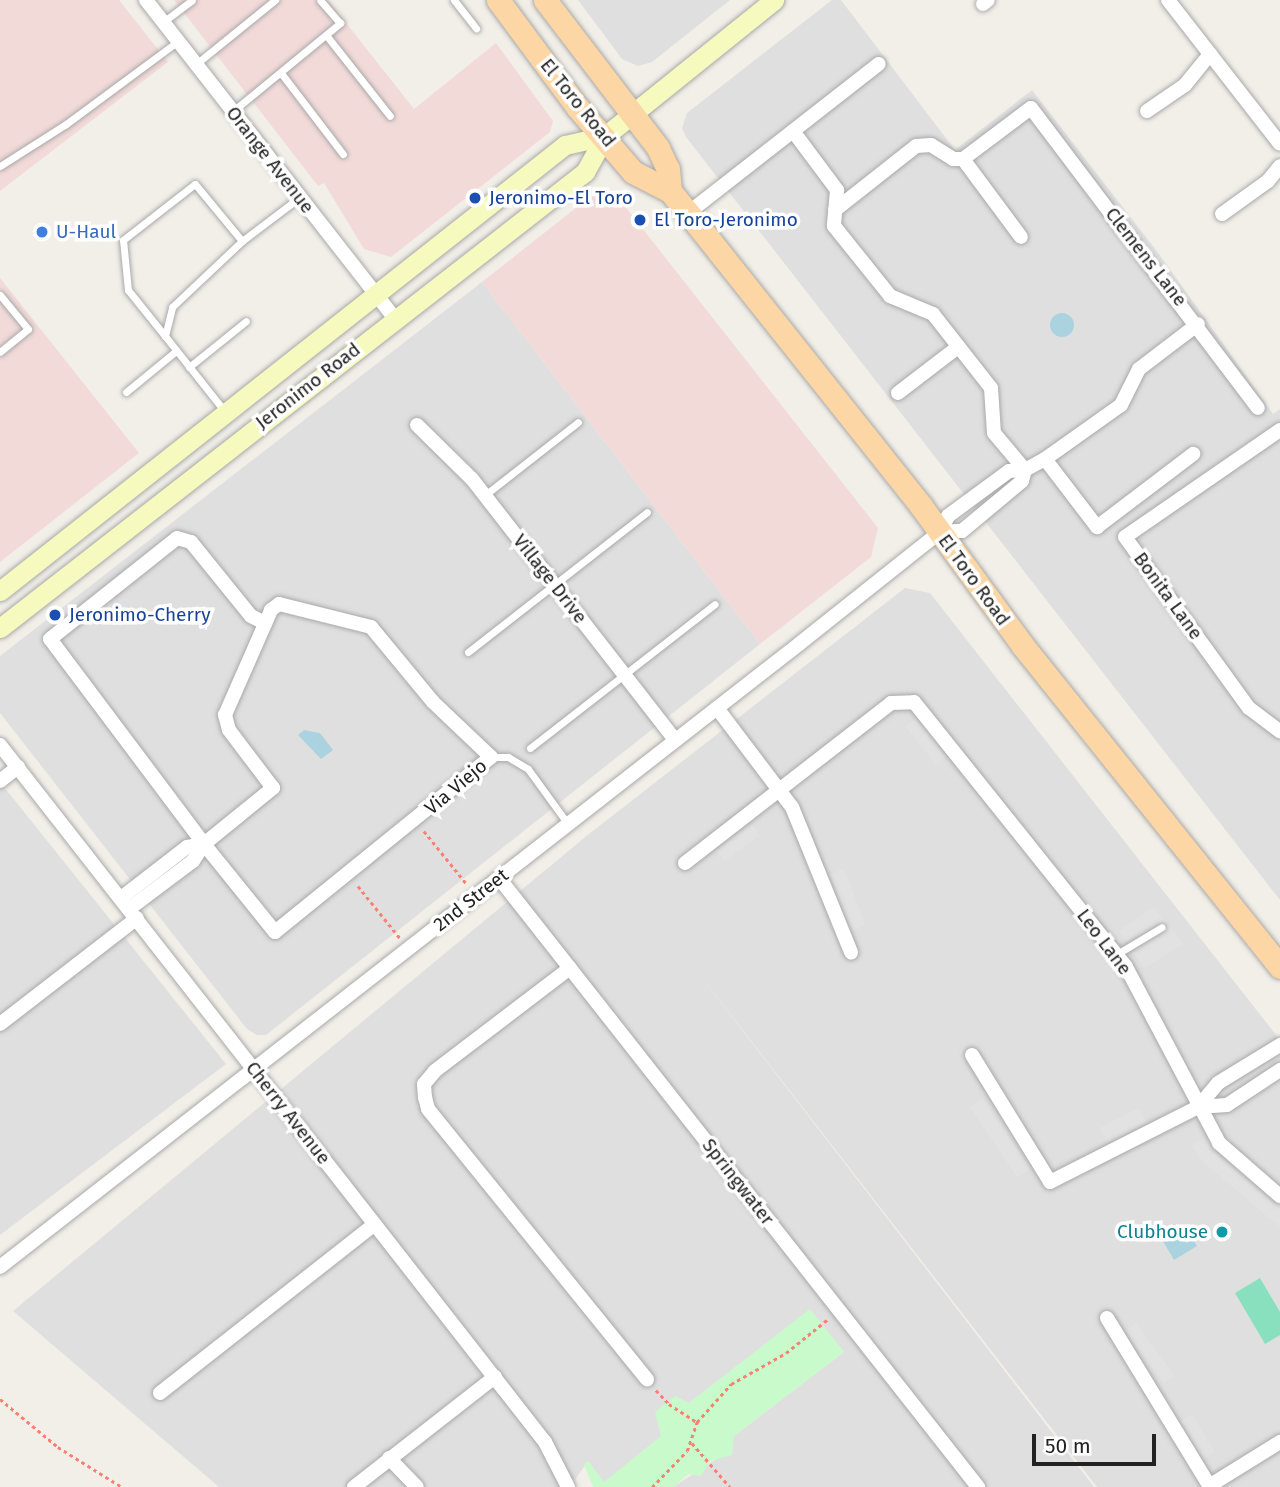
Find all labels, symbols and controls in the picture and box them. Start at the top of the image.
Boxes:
street label: El Toro Road [535,54,621,152]
street label: Orange Avenue [221,102,319,218]
place label: Jeronimo-El Toro [489,187,633,209]
marker: Jeronimo-El Toro [467,190,483,206]
street label: Clemens Lane [1100,203,1192,311]
place label: El Toro-Jeronimo [654,209,798,231]
marker: El Toro-Jeronimo [632,212,648,228]
place label: U-Haul [56,221,116,243]
marker: U-Haul [34,224,50,240]
street label: Jeronimo Road [251,338,365,434]
street label: Village Drive [508,530,592,628]
street label: El Toro Road [933,530,1015,630]
street label: Bonita Lane [1129,548,1207,644]
place label: Jeronimo-Cherry [69,604,210,626]
marker: Jeronimo-Cherry [47,607,63,623]
street label: Via Viejo [420,754,492,820]
street label: 2nd Street [429,864,513,936]
street label: Leo Lane [1072,905,1136,979]
street label: Cherry Avenue [241,1057,335,1169]
street label: Springwater [697,1134,779,1230]
place label: Clubhouse [1117,1221,1208,1243]
marker: Clubhouse [1214,1224,1230,1240]
scale bar [1035,1420,1159,1464]
text: 50 m [1045,1433,1091,1459]

